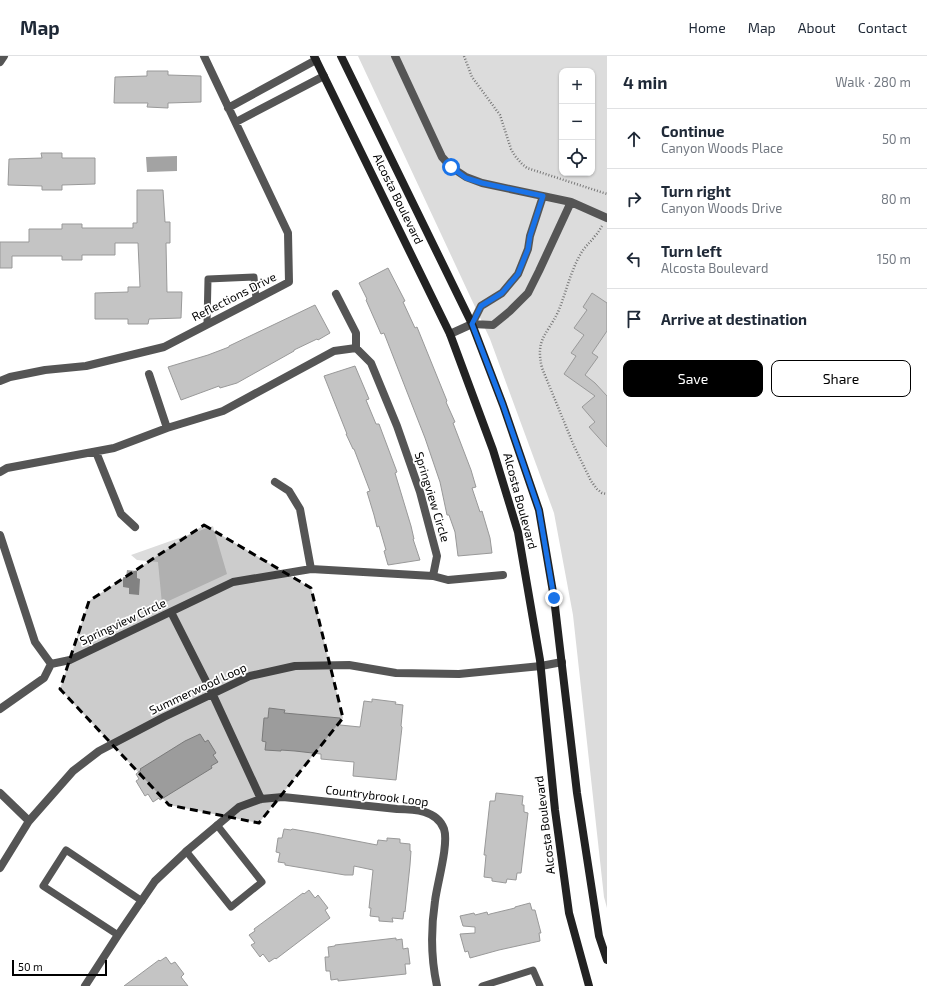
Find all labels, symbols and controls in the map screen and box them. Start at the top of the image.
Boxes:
text: Map [20,16,60,39]
text: Home [689,19,726,36]
text: Map [748,19,776,36]
text: About [798,19,836,36]
text: Contact [858,19,907,36]
map controls [559,68,595,176]
button: + [559,68,595,104]
text: 4 min [623,72,667,92]
text: Walk · 280 m [835,74,911,90]
button: − [559,104,595,140]
text: Continue [661,122,724,140]
icon: ahead [623,128,645,150]
text: 50 m [882,131,911,147]
button: locate [559,140,595,176]
text: Canyon Woods Place [661,140,783,156]
street label: Alcosta Boulevard [371,151,427,246]
route start [442,158,460,176]
text: Turn right [661,182,731,200]
icon: right [623,188,645,210]
text: 80 m [881,191,911,207]
text: Canyon Woods Drive [661,200,782,216]
text: Turn left [661,242,722,260]
icon: left [623,248,645,270]
text: 150 m [877,251,911,267]
text: Alcosta Boulevard [661,260,768,276]
street label: Reflections Drive [189,269,278,323]
icon: arrive [623,308,645,330]
text: Arrive at destination [661,310,807,328]
button: Save [623,360,763,397]
button: Share [771,360,911,397]
street label: Springview Circle [413,450,453,544]
street label: Alcosta Boulevard [501,451,541,550]
route end [545,589,563,607]
street label: Springview Circle [77,595,168,647]
street label: Summerwood Loop [147,659,248,717]
street label: Alcosta Boulevard [531,775,557,875]
street label: Countrybrook Loop [325,782,429,808]
scale bar [12,958,107,977]
text: 50 m [18,960,43,973]

